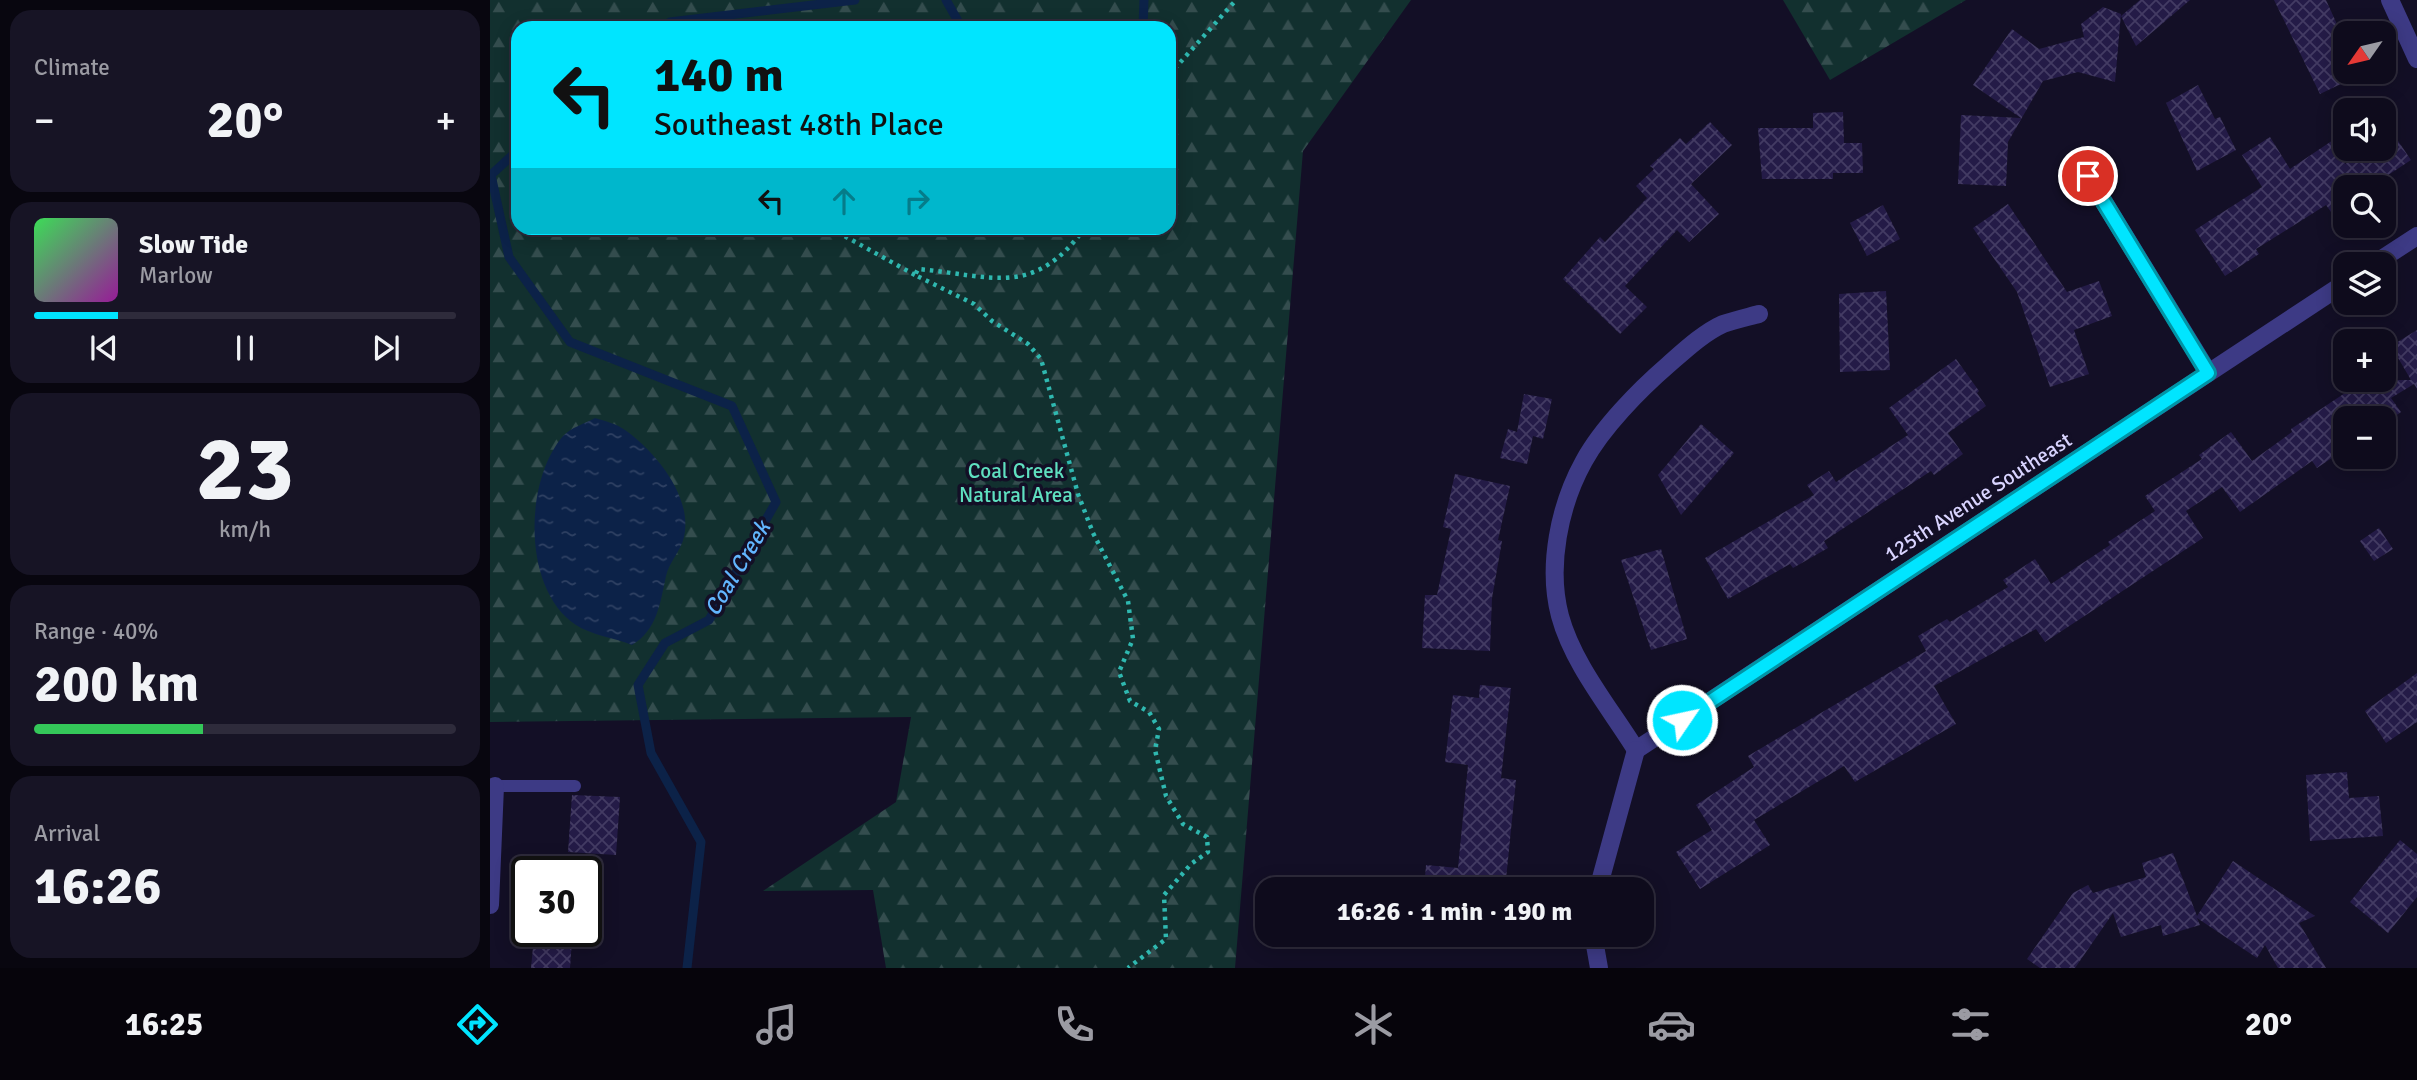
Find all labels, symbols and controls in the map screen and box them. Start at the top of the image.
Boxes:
north arrow [2333,21,2396,84]
map controls [2333,21,2396,469]
text: 140 m [654,45,784,105]
icon: left [539,49,630,140]
text: Climate [34,53,110,82]
text: 20° [207,88,283,152]
text: − [34,97,55,144]
text: + [435,97,456,144]
button: sound [2333,98,2396,161]
text: Southeast 48th Place [654,105,944,144]
pin [2058,146,2118,206]
icon: arrive [2069,157,2107,195]
button: search [2333,175,2396,238]
icon: left [752,182,790,220]
icon: ahead [825,182,863,220]
icon: right [898,182,936,220]
text: Slow Tide [139,229,248,261]
button: layers [2333,252,2396,315]
text: Marlow [139,261,213,290]
icon: previous [85,329,123,367]
icon: pause [226,329,264,367]
icon: next [367,329,405,367]
button: + [2333,329,2396,392]
button: − [2333,406,2396,469]
text: 23 [196,413,294,526]
street label: 125th Avenue Southeast [1879,427,2077,567]
park label: Coal Creek Natural Area [959,458,1073,508]
water label: Coal Creek [698,513,778,621]
text: km/h [219,515,271,544]
text: Range · 40% [34,617,158,646]
text: 200 km [34,652,199,716]
position arrow [1645,683,1719,757]
text: Arrival [34,819,100,848]
text: 16:26 [34,854,162,918]
speed limit sign: 30 [511,856,602,947]
text: 16:26 · 1 min · 190 m [1337,896,1572,928]
icon: directions [453,1000,502,1049]
icon: music [752,1000,801,1049]
icon: phone [1050,1000,1099,1049]
icon: climate [1349,1000,1398,1049]
icon: car [1647,1000,1696,1049]
icon: filters [1946,1000,1995,1049]
text: 16:25 [125,1005,203,1044]
text: 20° [2245,1005,2292,1044]

